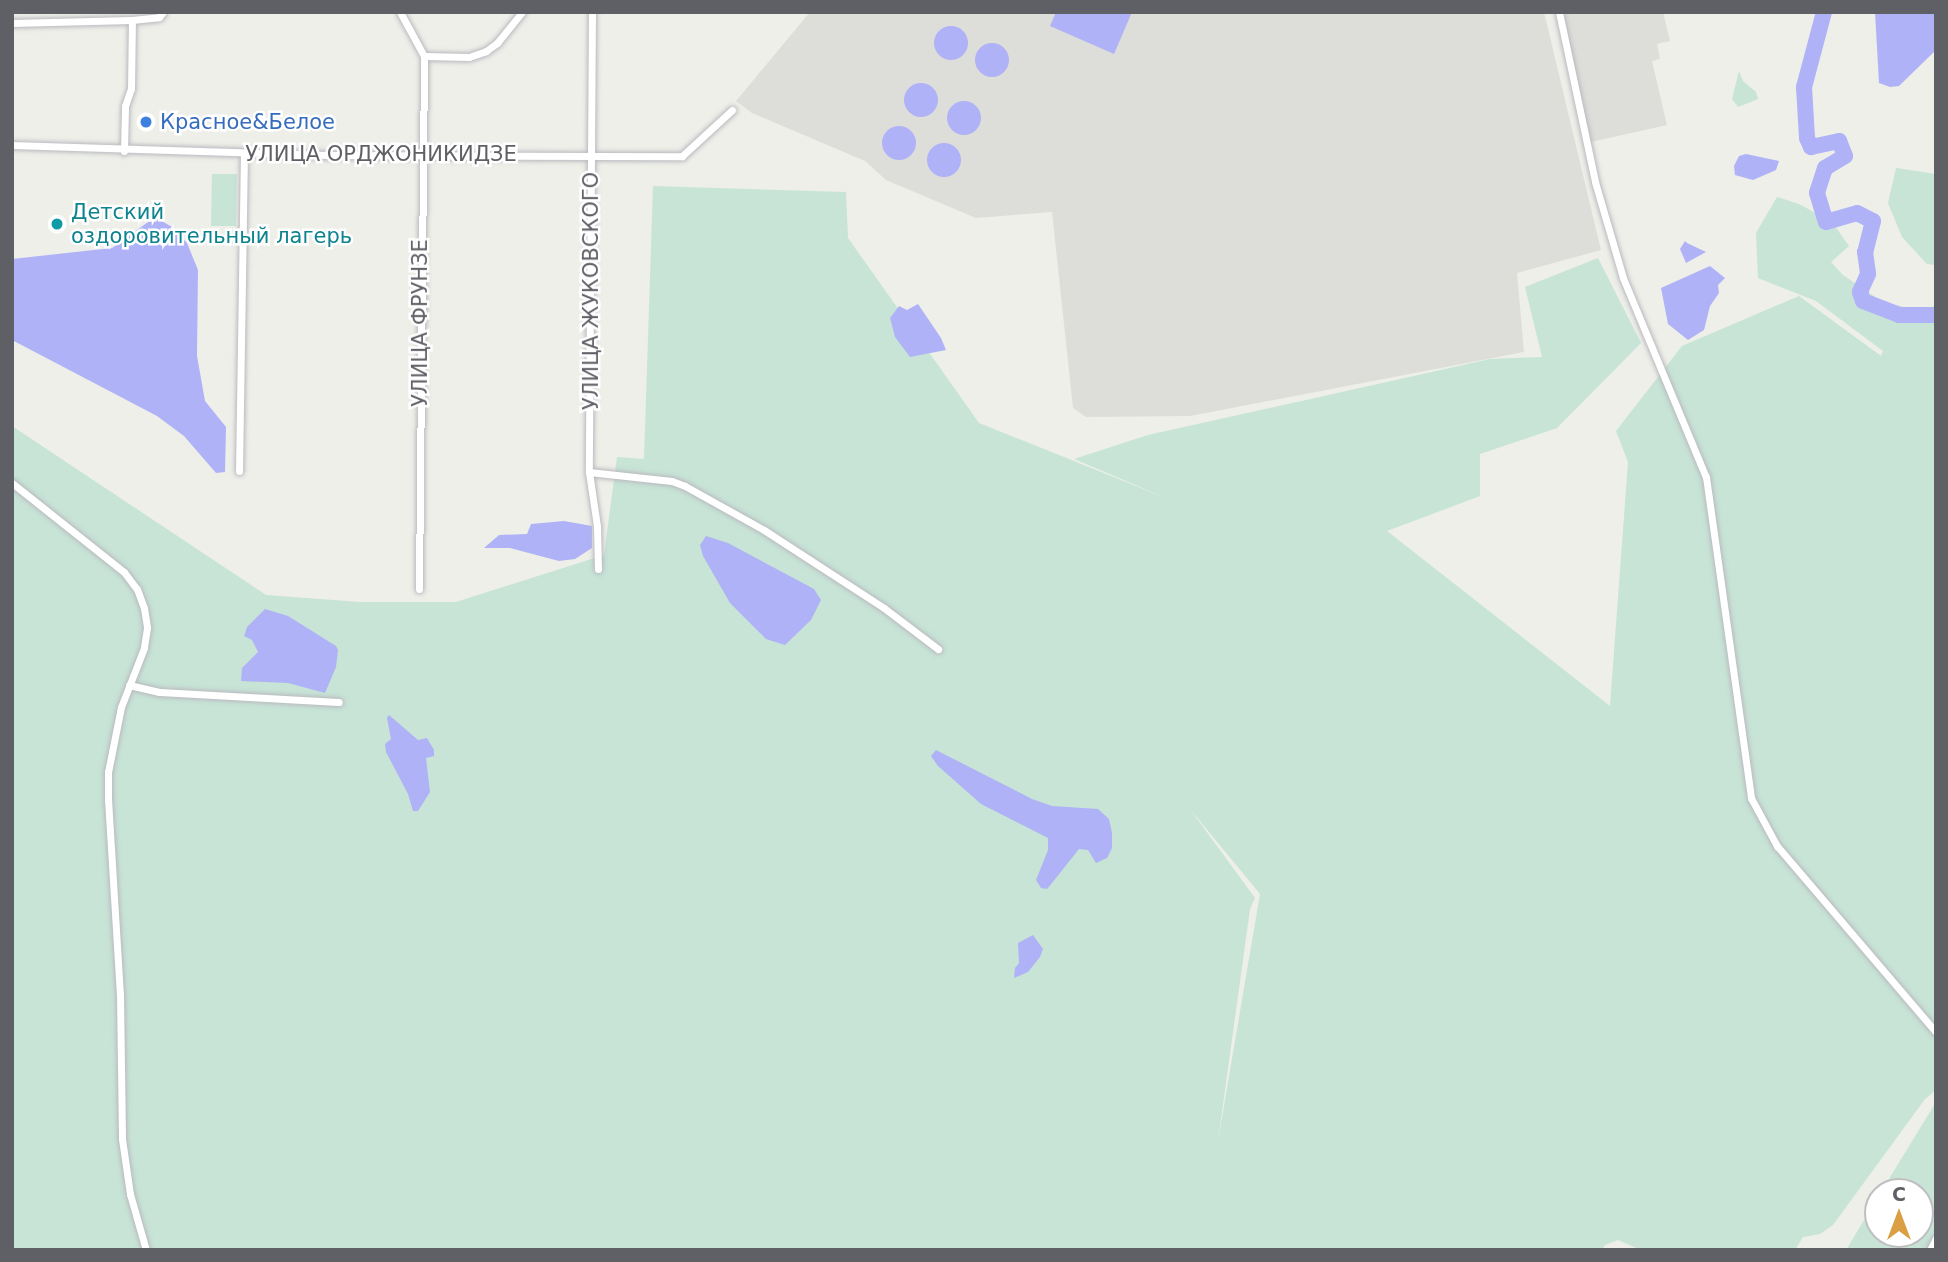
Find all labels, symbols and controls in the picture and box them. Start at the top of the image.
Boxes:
place label: Красное&Белое [160,109,335,135]
marker: Красное&Белое [138,114,154,130]
street label: УЛИЦА ОРДЖОНИКИДЗЕ [245,141,517,167]
street label: УЛИЦА ЖУКОВСКОГО [578,172,604,410]
place label: Детский оздоровительный лагерь [71,199,352,249]
marker: Детский оздоровительный лагерь [49,216,65,232]
street label: УЛИЦА ФРУНЗЕ [407,239,433,407]
north arrow [1864,1178,1934,1248]
text: С [1892,1183,1906,1205]

